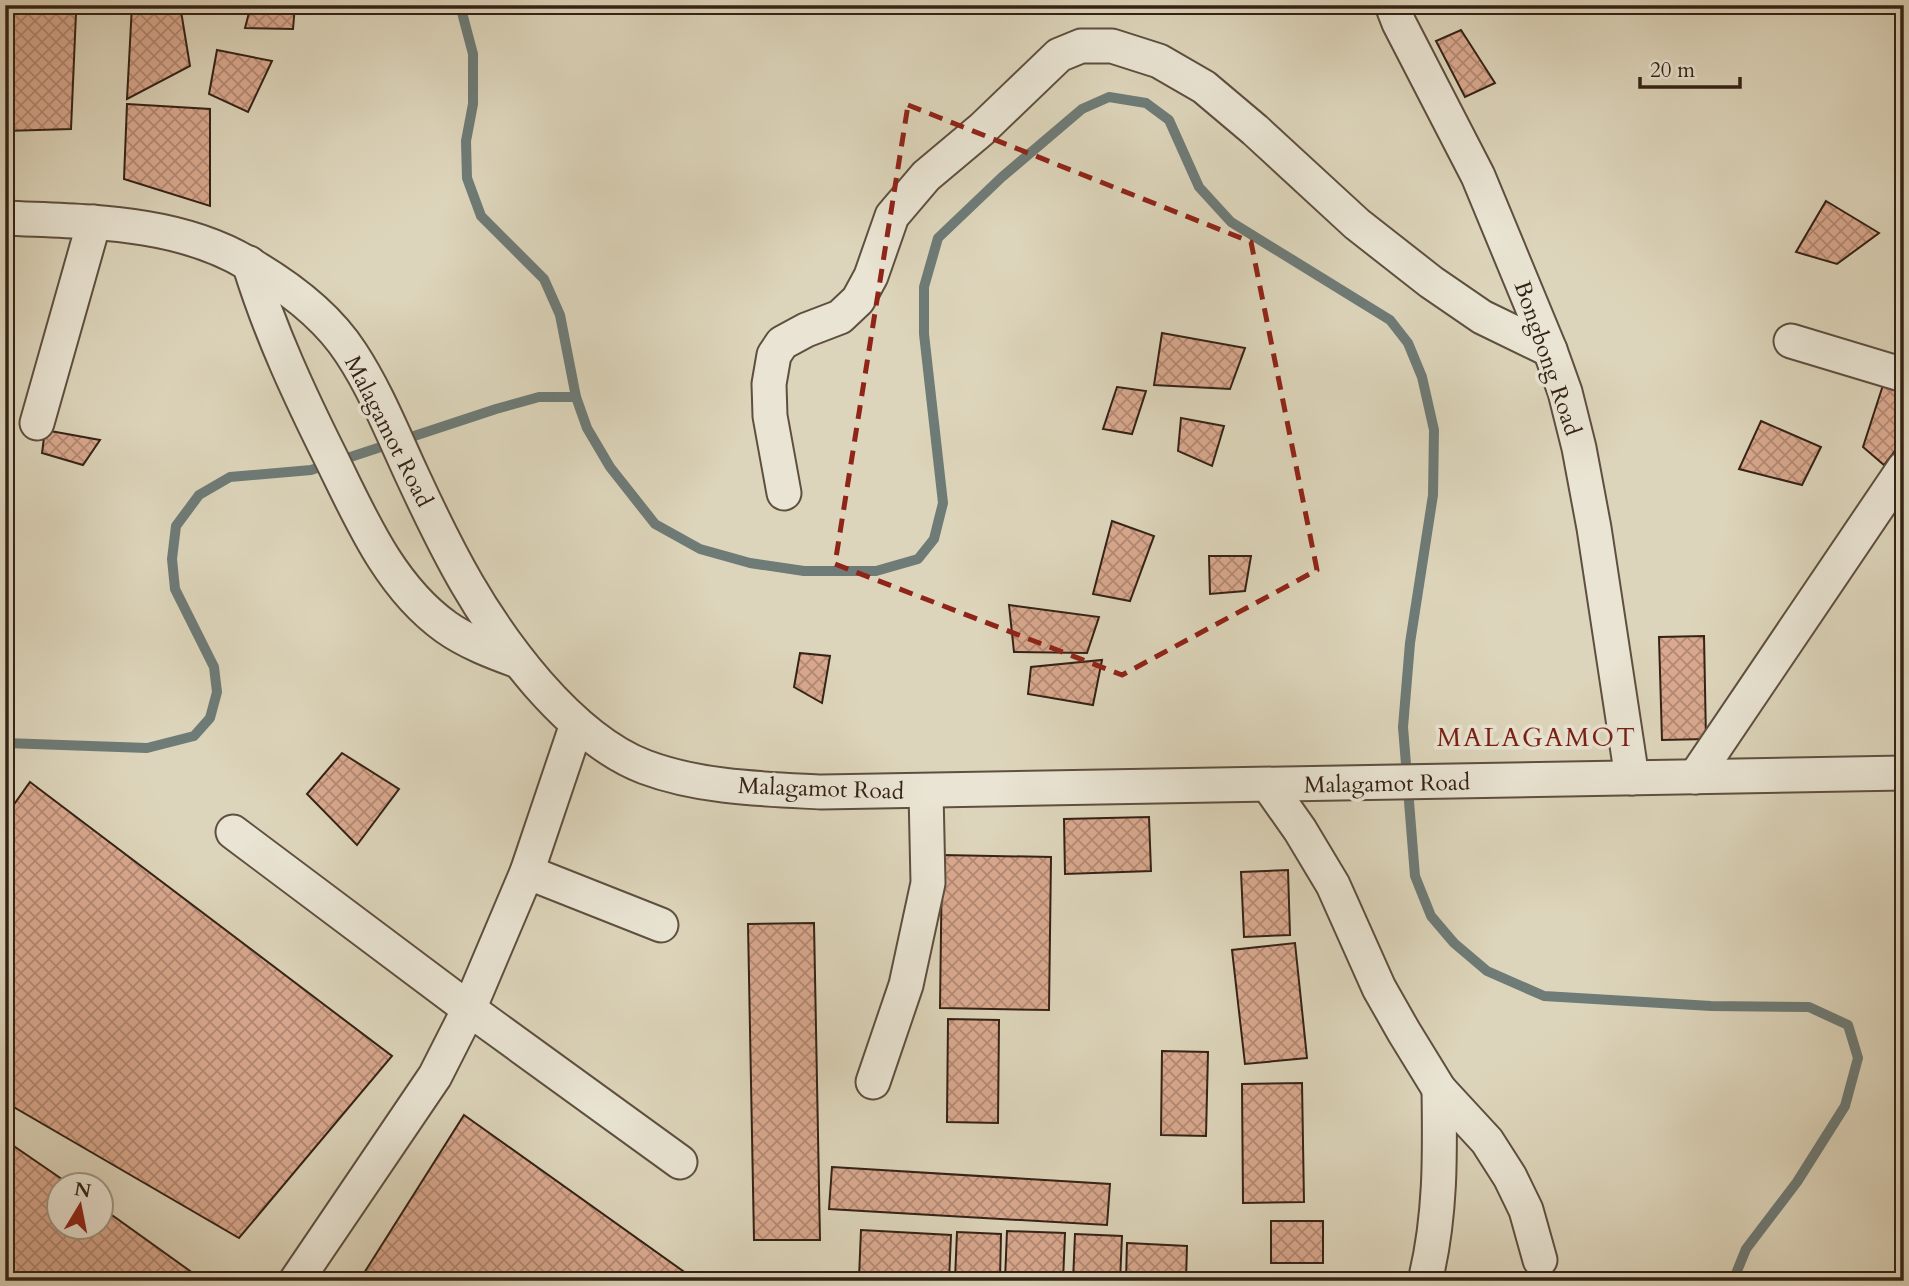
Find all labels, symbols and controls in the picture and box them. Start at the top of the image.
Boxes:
scale bar [1640,46,1739,90]
text: 20 m [1650,56,1695,85]
street label: Bongbong Road [1507,277,1589,440]
street label: Malagamot Road [337,350,440,513]
district label: MALAGAMOT [1437,720,1637,755]
street label: Malagamot Road [1304,767,1471,800]
street label: Malagamot Road [737,770,905,807]
north arrow [46,1170,116,1240]
text: N [72,1176,94,1205]

